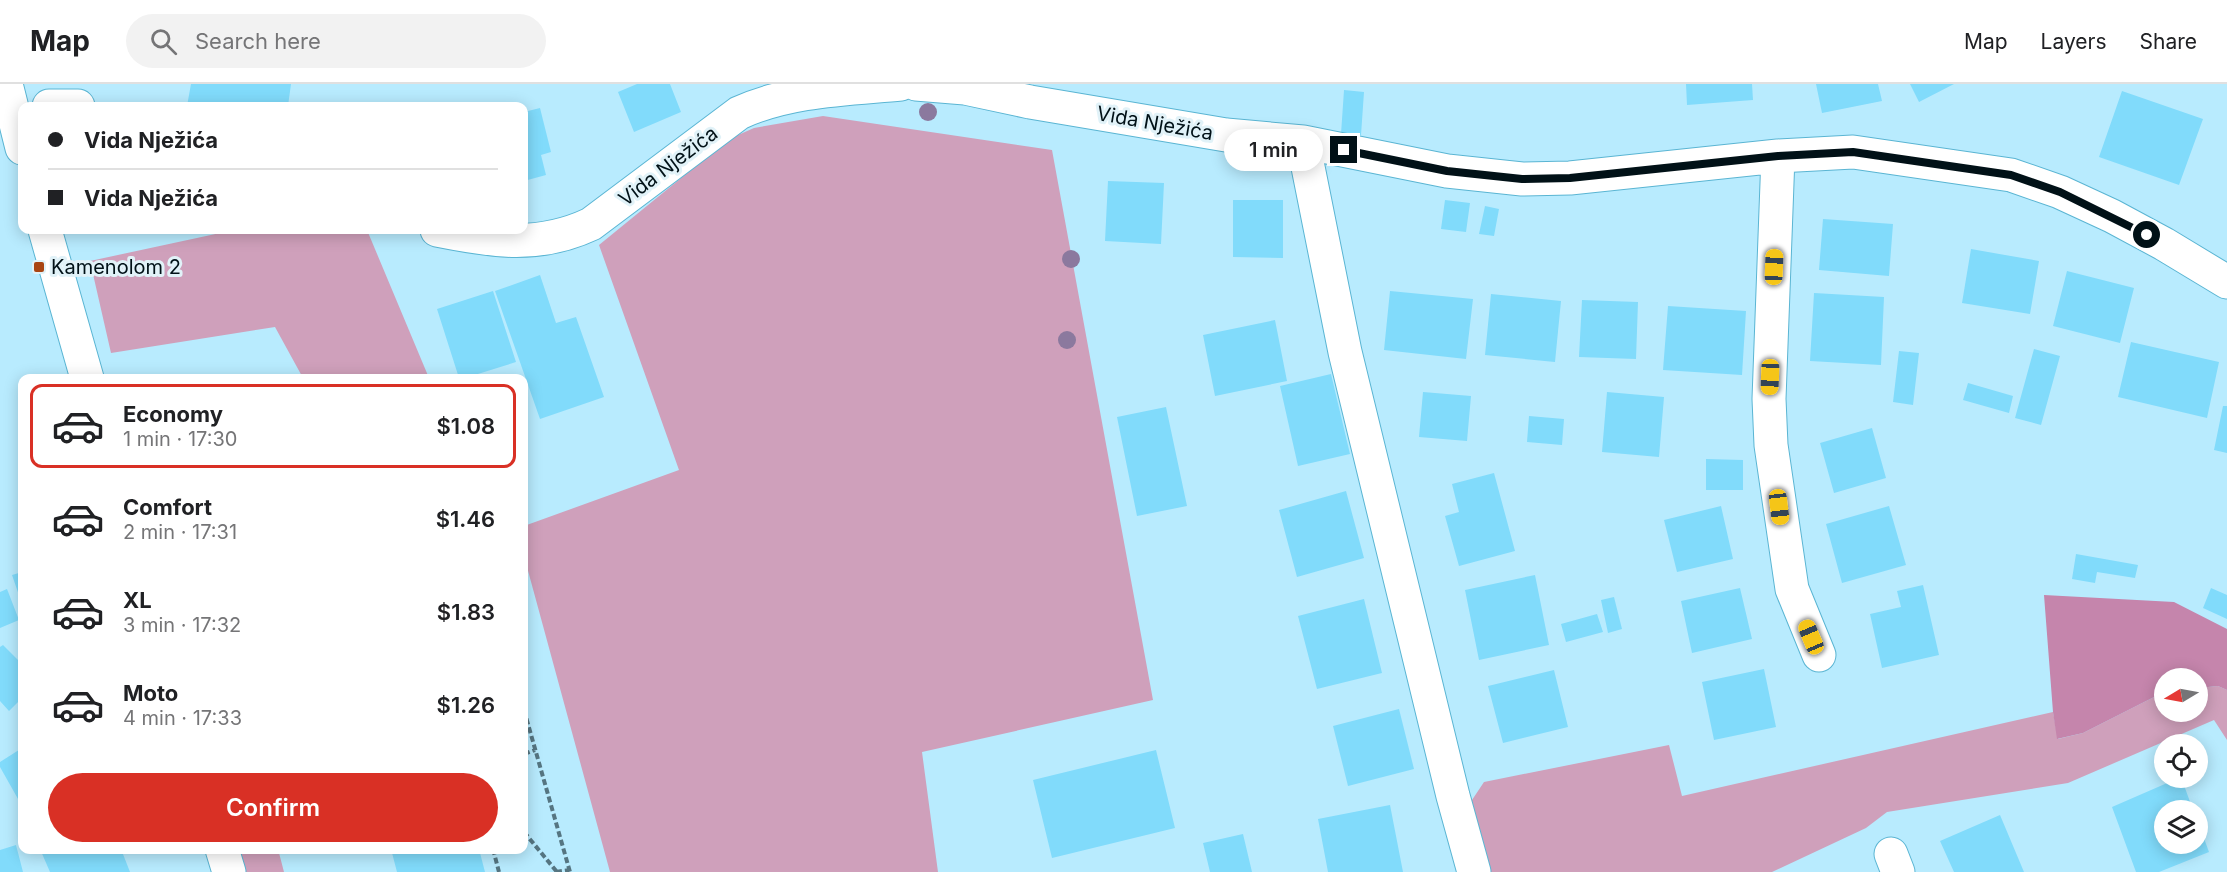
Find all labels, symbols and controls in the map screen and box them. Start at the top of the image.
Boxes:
search box [126,14,546,68]
text: Map [30,24,90,58]
icon: search [147,25,180,58]
text: Search here [195,28,321,54]
text: Map [1964,29,2008,54]
text: Layers [2041,29,2107,54]
text: Share [2140,29,2197,54]
street label: Vida Nježića [1095,101,1215,145]
street label: Vida Nježića [614,121,722,211]
text: Vida Nježića [84,127,218,153]
callout: 1 min [1224,129,1323,171]
route end [1330,136,1357,163]
text: 1 min [1249,138,1298,162]
text: Vida Nježića [84,185,218,211]
route start [2133,221,2160,248]
car [1764,249,1784,285]
place label: Kamenolom 2 [51,255,181,279]
marker: Kamenolom 2 [32,260,46,274]
car [1760,359,1780,395]
icon: car [51,399,105,453]
text: Economy [123,401,223,427]
text: $1.08 [436,413,495,439]
text: 1 min · 17:30 [123,427,237,451]
car [1768,488,1790,526]
icon: car [51,492,105,546]
text: Comfort [123,494,212,520]
text: $1.46 [436,506,495,532]
text: 2 min · 17:31 [123,520,237,544]
icon: car [51,585,105,639]
text: XL [123,587,152,613]
text: $1.83 [437,599,495,625]
text: 3 min · 17:32 [123,613,241,637]
car [1796,617,1826,657]
north arrow [2154,668,2208,722]
map controls [2154,668,2208,854]
icon: car [51,678,105,732]
text: Moto [123,680,178,706]
text: $1.26 [437,692,495,718]
text: 4 min · 17:33 [123,706,242,730]
button: locate [2154,734,2208,788]
button: Confirm [48,773,498,842]
button: layers [2154,800,2208,854]

